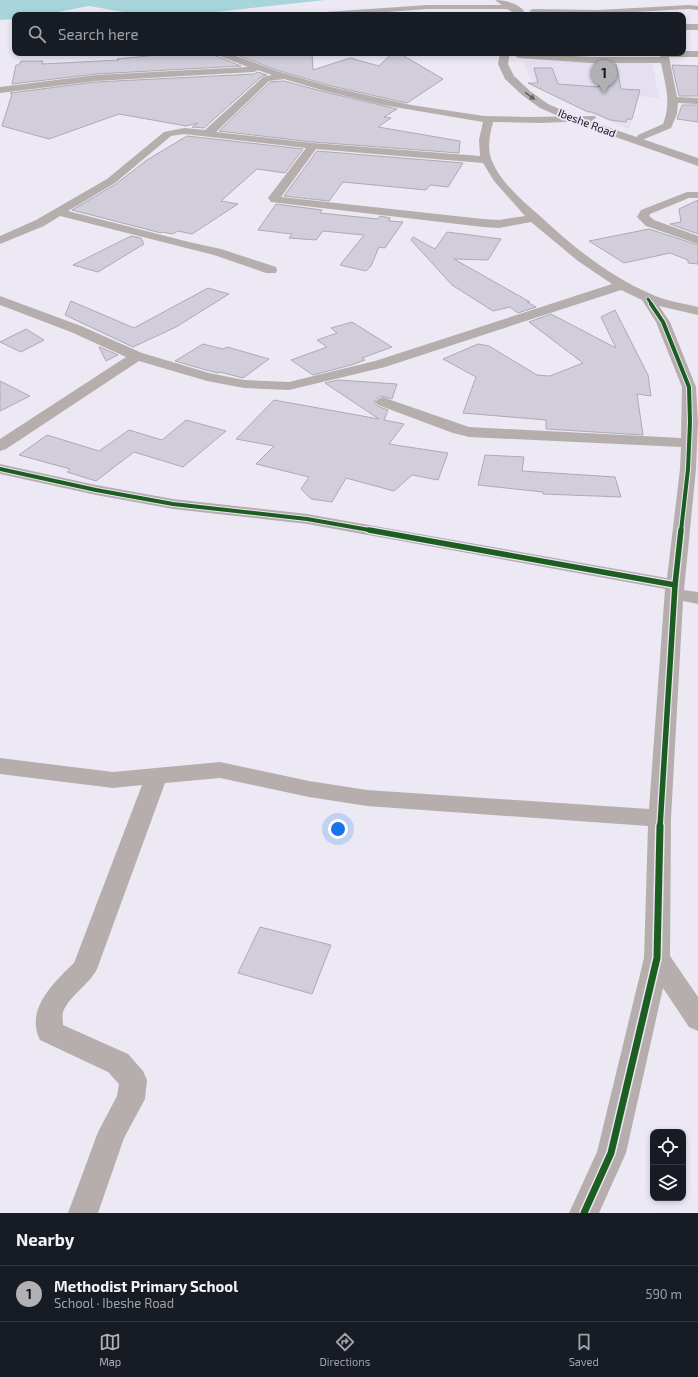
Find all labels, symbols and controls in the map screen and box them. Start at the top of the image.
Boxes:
search box [12,12,686,56]
icon: search [26,23,48,45]
text: Search here [58,25,139,43]
pin: 1 [591,60,617,93]
one-way arrow [524,91,535,100]
street label: Ibeshe Road [556,106,618,139]
your location [328,819,348,839]
map controls [650,1129,686,1201]
button: locate [650,1129,686,1165]
button: layers [650,1165,686,1201]
text: Nearby [16,1229,74,1249]
text: Methodist Primary School [54,1277,238,1295]
text: 1 [26,1286,32,1302]
text: 590 m [645,1286,682,1302]
text: School · Ibeshe Road [54,1295,174,1311]
tab: Map [99,1331,121,1368]
tab: Directions [320,1331,370,1368]
tab: Saved [569,1331,599,1368]

